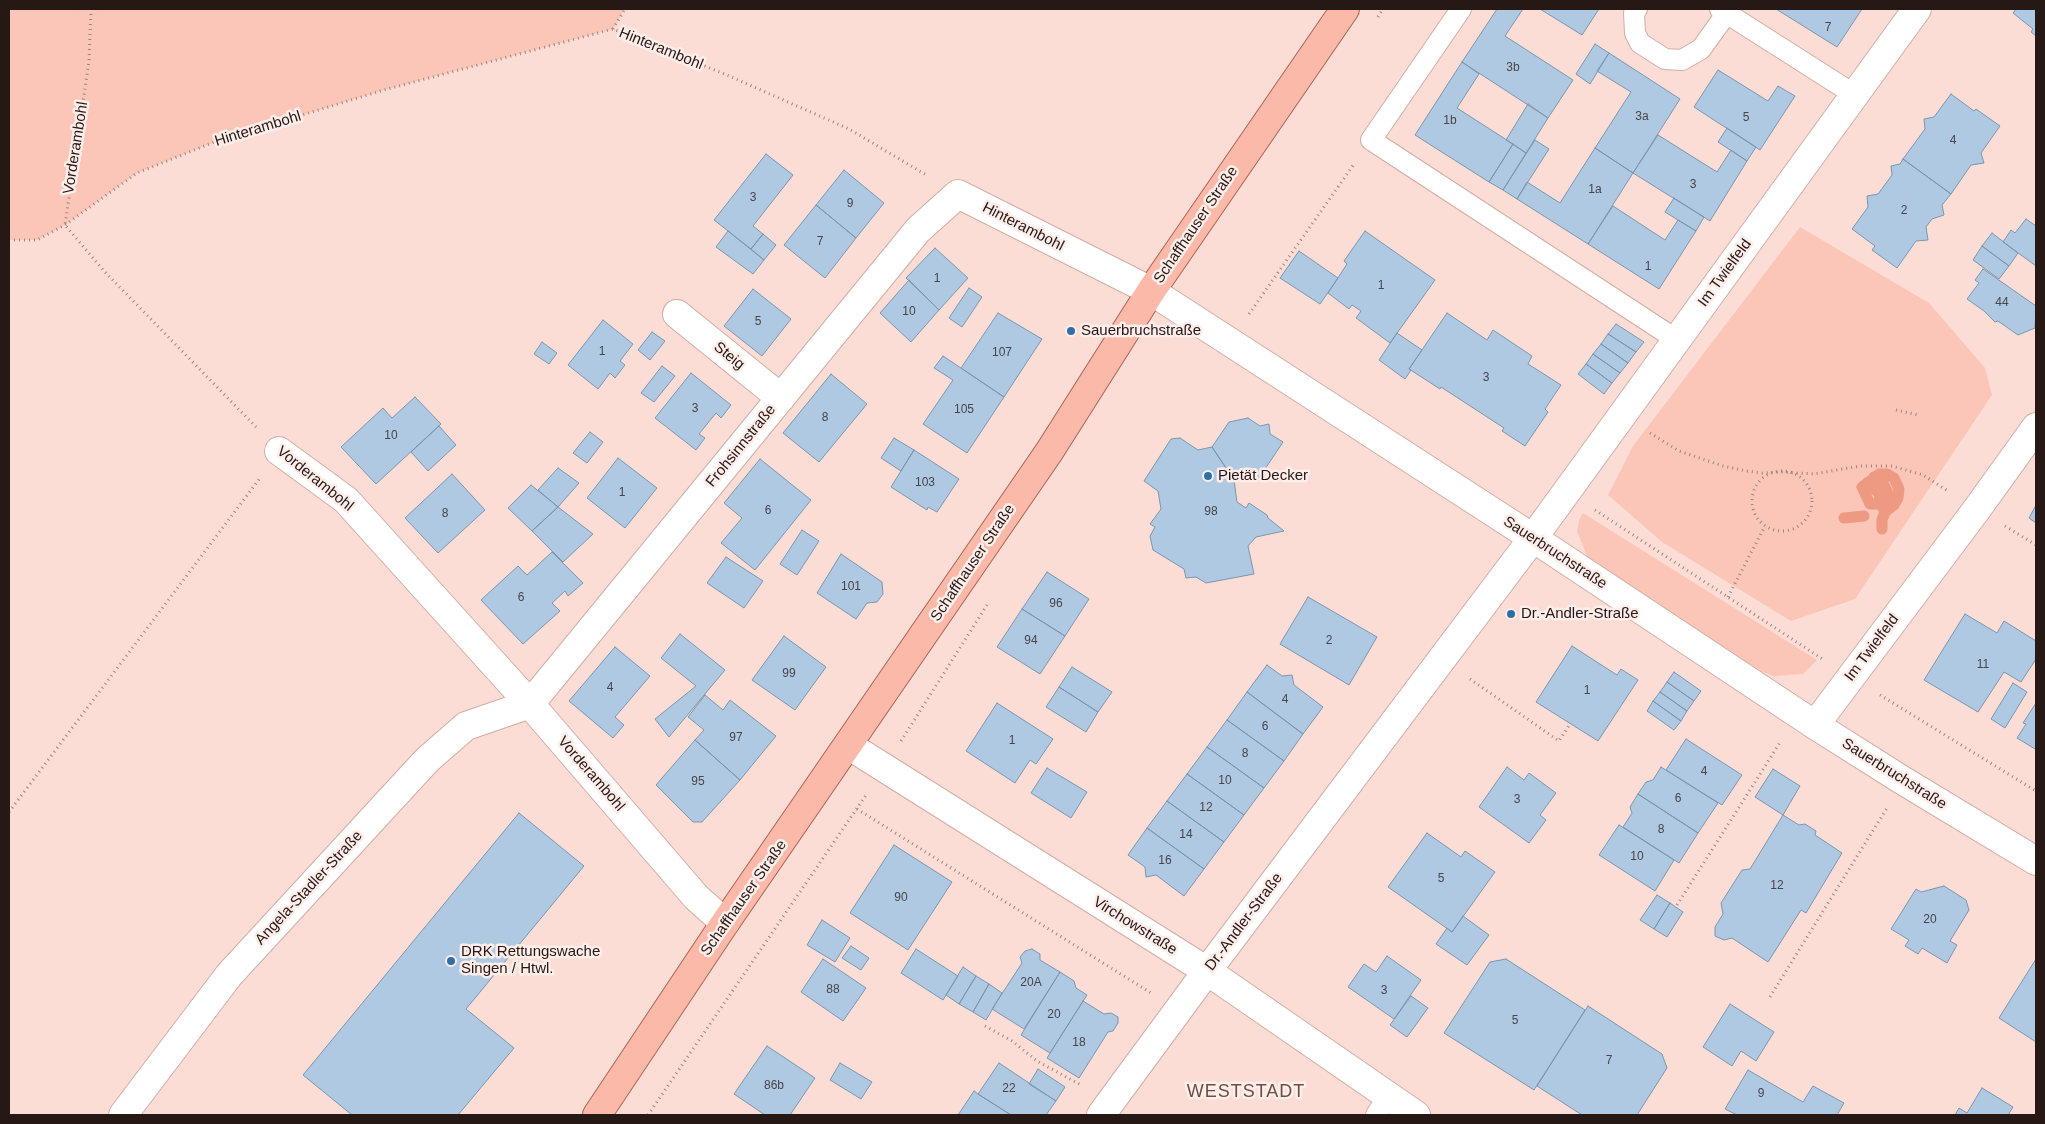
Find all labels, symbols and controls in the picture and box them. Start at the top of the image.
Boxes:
house number: 7 [1825,21,1831,35]
street label: Hinterambohl [616,24,706,74]
house number: 3b [1506,61,1520,75]
street label: Vorderambohl [60,100,92,196]
street label: Hinterambohl [213,107,303,151]
house number: 3a [1635,110,1649,124]
house number: 5 [1743,111,1749,125]
house number: 1b [1443,114,1457,128]
house number: 4 [1950,134,1956,148]
street label: Schaffhauser Straße [1150,163,1242,287]
house number: 3 [1690,178,1696,192]
house number: 1a [1588,183,1602,197]
house number: 3 [750,191,756,205]
house number: 9 [847,197,853,211]
street label: Hinterambohl [979,199,1067,255]
house number: 2 [1901,204,1907,218]
house number: 7 [817,235,823,249]
street label: Im Twielfeld [1694,236,1756,310]
house number: 1 [1645,260,1651,274]
house number: 1 [934,272,940,286]
house number: 1 [1378,279,1384,293]
house number: 44 [1995,296,2009,310]
house number: 10 [902,305,916,319]
house number: 5 [755,315,761,329]
place label: Sauerbruchstraße [1081,322,1201,340]
marker: Sauerbruchstraße [1065,325,1077,337]
street label: Steig [710,338,748,374]
house number: 1 [599,345,605,359]
house number: 107 [992,346,1012,360]
house number: 3 [1483,371,1489,385]
street label: Frohsinnstraße [702,401,780,491]
house number: 3 [692,402,698,416]
house number: 105 [954,403,974,417]
house number: 8 [822,411,828,425]
house number: 10 [384,429,398,443]
street label: Vorderambohl [273,443,357,515]
place label: Pietät Decker [1218,467,1308,485]
marker: Pietät Decker [1202,470,1214,482]
house number: 103 [915,476,935,490]
house number: 1 [619,486,625,500]
street label: Schaffhauser Straße [927,501,1019,625]
house number: 6 [765,504,771,518]
house number: 98 [1204,505,1218,519]
house number: 8 [442,507,448,521]
street label: Sauerbruchstraße [1500,513,1610,593]
house number: 101 [841,580,861,594]
house number: 6 [518,591,524,605]
house number: 96 [1049,597,1063,611]
place label: Dr.-Andler-Straße [1521,605,1639,623]
marker: Dr.-Andler-Straße [1505,608,1517,620]
street label: Im Twielfeld [1841,611,1903,685]
house number: 94 [1024,634,1038,648]
house number: 2 [1326,634,1332,648]
house number: 11 [1977,658,1989,672]
house number: 99 [782,667,796,681]
house number: 4 [607,681,613,695]
house number: 1 [1584,684,1590,698]
house number: 4 [1282,693,1288,707]
house number: 6 [1262,720,1268,734]
house number: 97 [729,731,743,745]
street label: Vorderambohl [554,733,628,815]
house number: 1 [1009,734,1015,748]
street label: Sauerbruchstraße [1838,735,1950,813]
house number: 8 [1242,747,1248,761]
house number: 4 [1701,765,1707,779]
house number: 10 [1218,774,1232,788]
house number: 95 [691,775,705,789]
house number: 6 [1675,792,1681,806]
house number: 3 [1514,793,1520,807]
house number: 12 [1199,801,1213,815]
house number: 8 [1658,823,1664,837]
street label: Angela-Stadler-Straße [252,827,366,949]
house number: 14 [1179,828,1193,842]
street label: Schaffhauser Straße [697,837,791,959]
house number: 10 [1630,850,1644,864]
house number: 16 [1158,854,1172,868]
street label: Dr.-Andler-Straße [1201,870,1287,974]
house number: 5 [1438,872,1444,886]
house number: 12 [1770,879,1784,893]
house number: 90 [894,891,908,905]
street label: Virchowstraße [1090,893,1180,959]
house number: 20 [1923,913,1937,927]
place label: DRK Rettungswache Singen / Htwl. [461,943,600,978]
marker: DRK Rettungswache Singen / Htwl. [445,955,457,967]
house number: 20A [1020,976,1042,990]
house number: 88 [826,983,840,997]
house number: 3 [1381,984,1387,998]
house number: 20 [1047,1008,1061,1022]
house number: 5 [1512,1014,1518,1028]
house number: 18 [1072,1036,1086,1050]
house number: 7 [1606,1054,1612,1068]
house number: 86b [764,1079,784,1093]
district label: WESTSTADT [1186,1081,1306,1103]
house number: 22 [1002,1082,1016,1096]
house number: 9 [1758,1087,1764,1101]

